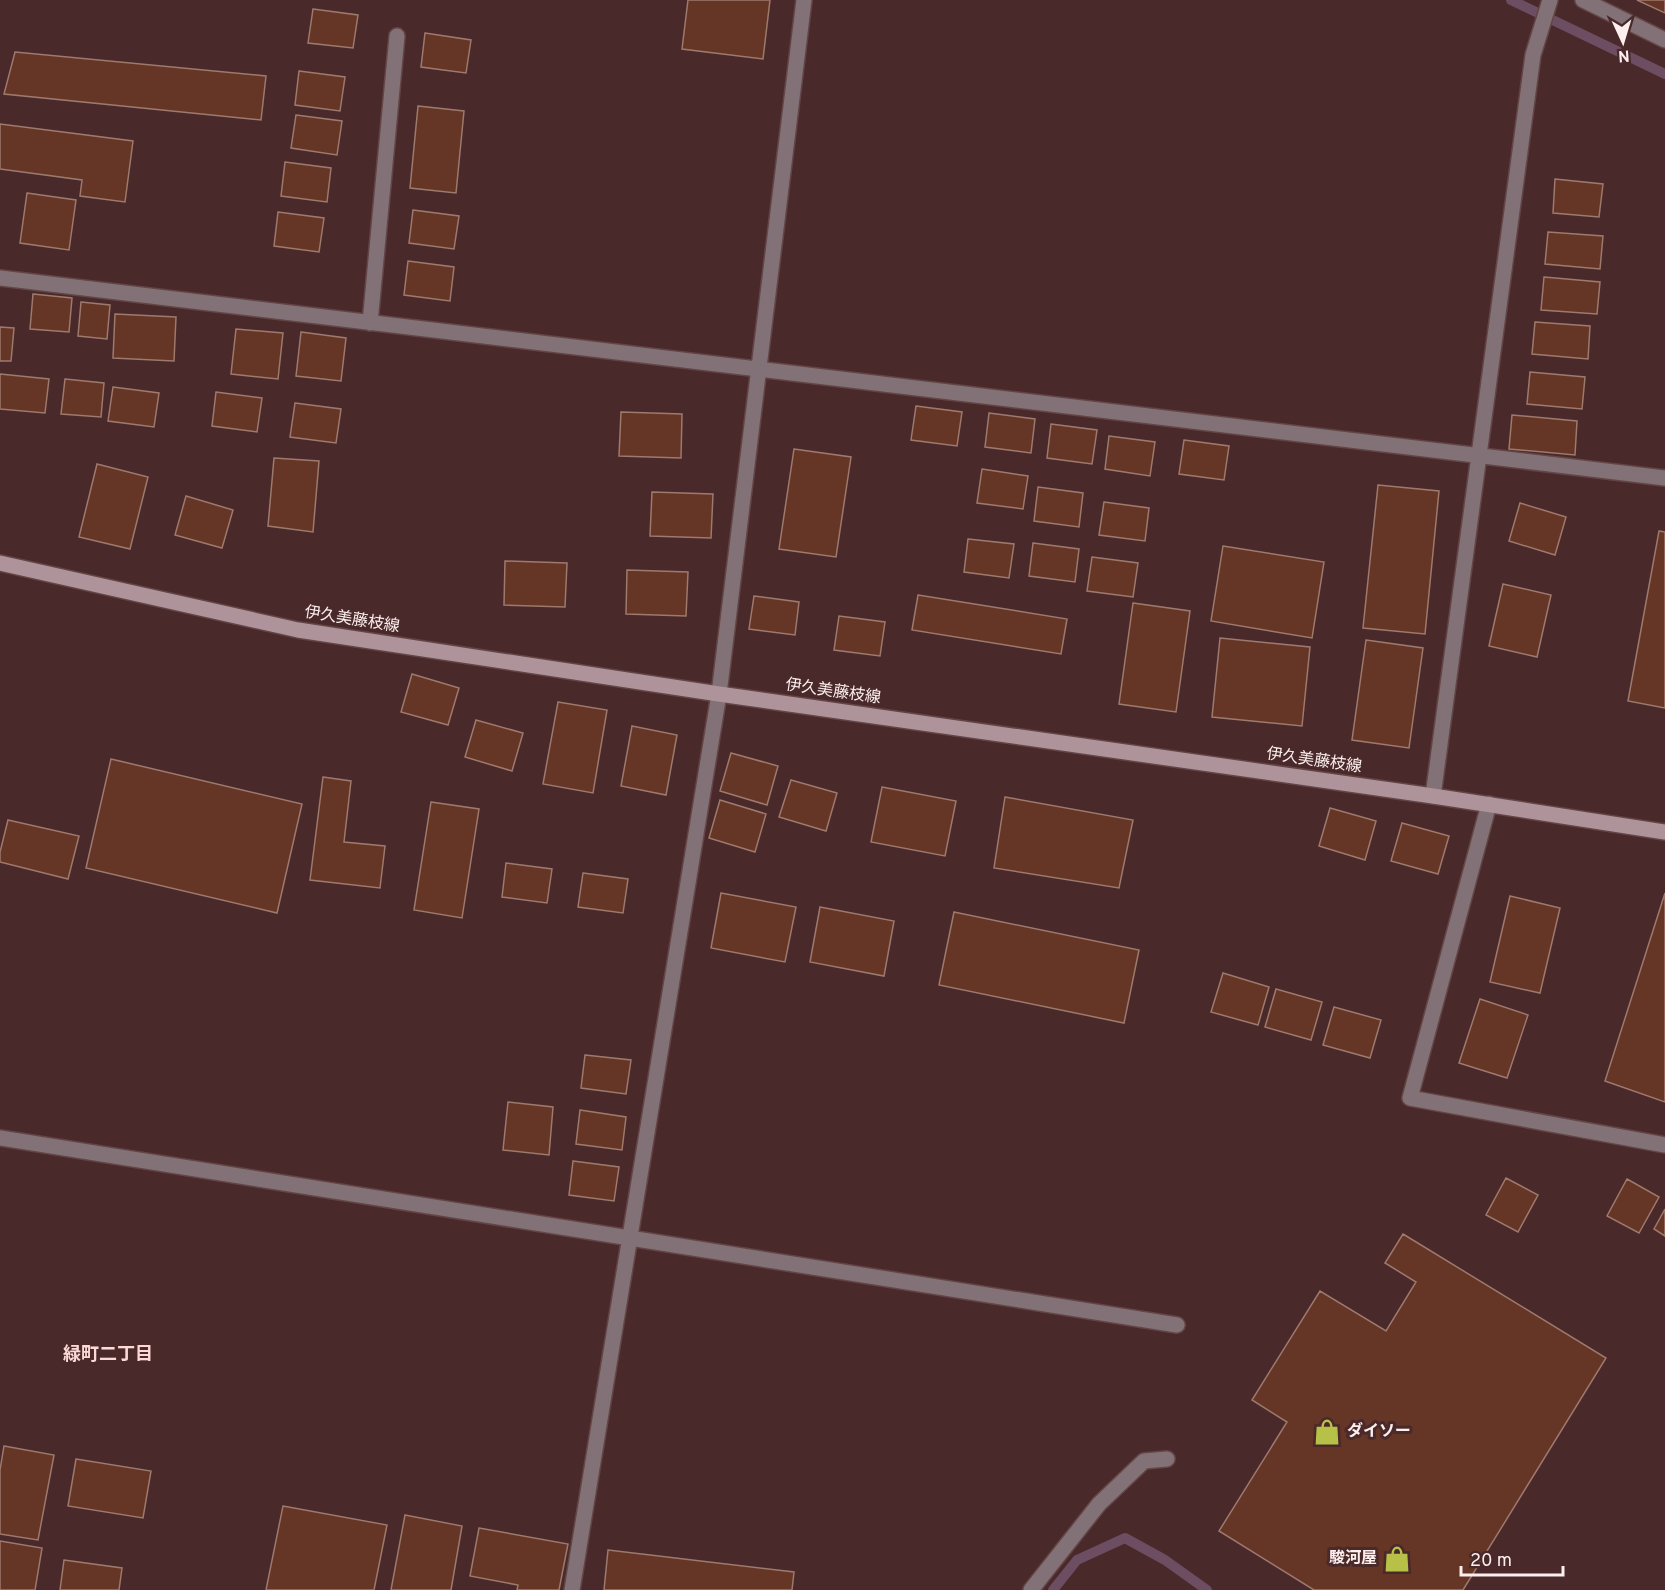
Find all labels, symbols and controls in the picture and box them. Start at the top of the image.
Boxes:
north arrow [1593,12,1653,72]
text: N [1617,45,1630,65]
street label: 伊久美藤枝線 [303,603,401,637]
street label: 伊久美藤枝線 [784,675,882,709]
street label: 伊久美藤枝線 [1265,744,1363,778]
district label: 緑町二丁目 [63,1344,153,1367]
shop icon: ダイソー [1312,1417,1342,1447]
place label: ダイソー [1347,1422,1411,1442]
scale bar [1461,1539,1563,1577]
shop icon: 駿河屋 [1382,1544,1412,1574]
place label: 駿河屋 [1329,1549,1377,1569]
text: 20 m [1470,1550,1512,1573]

